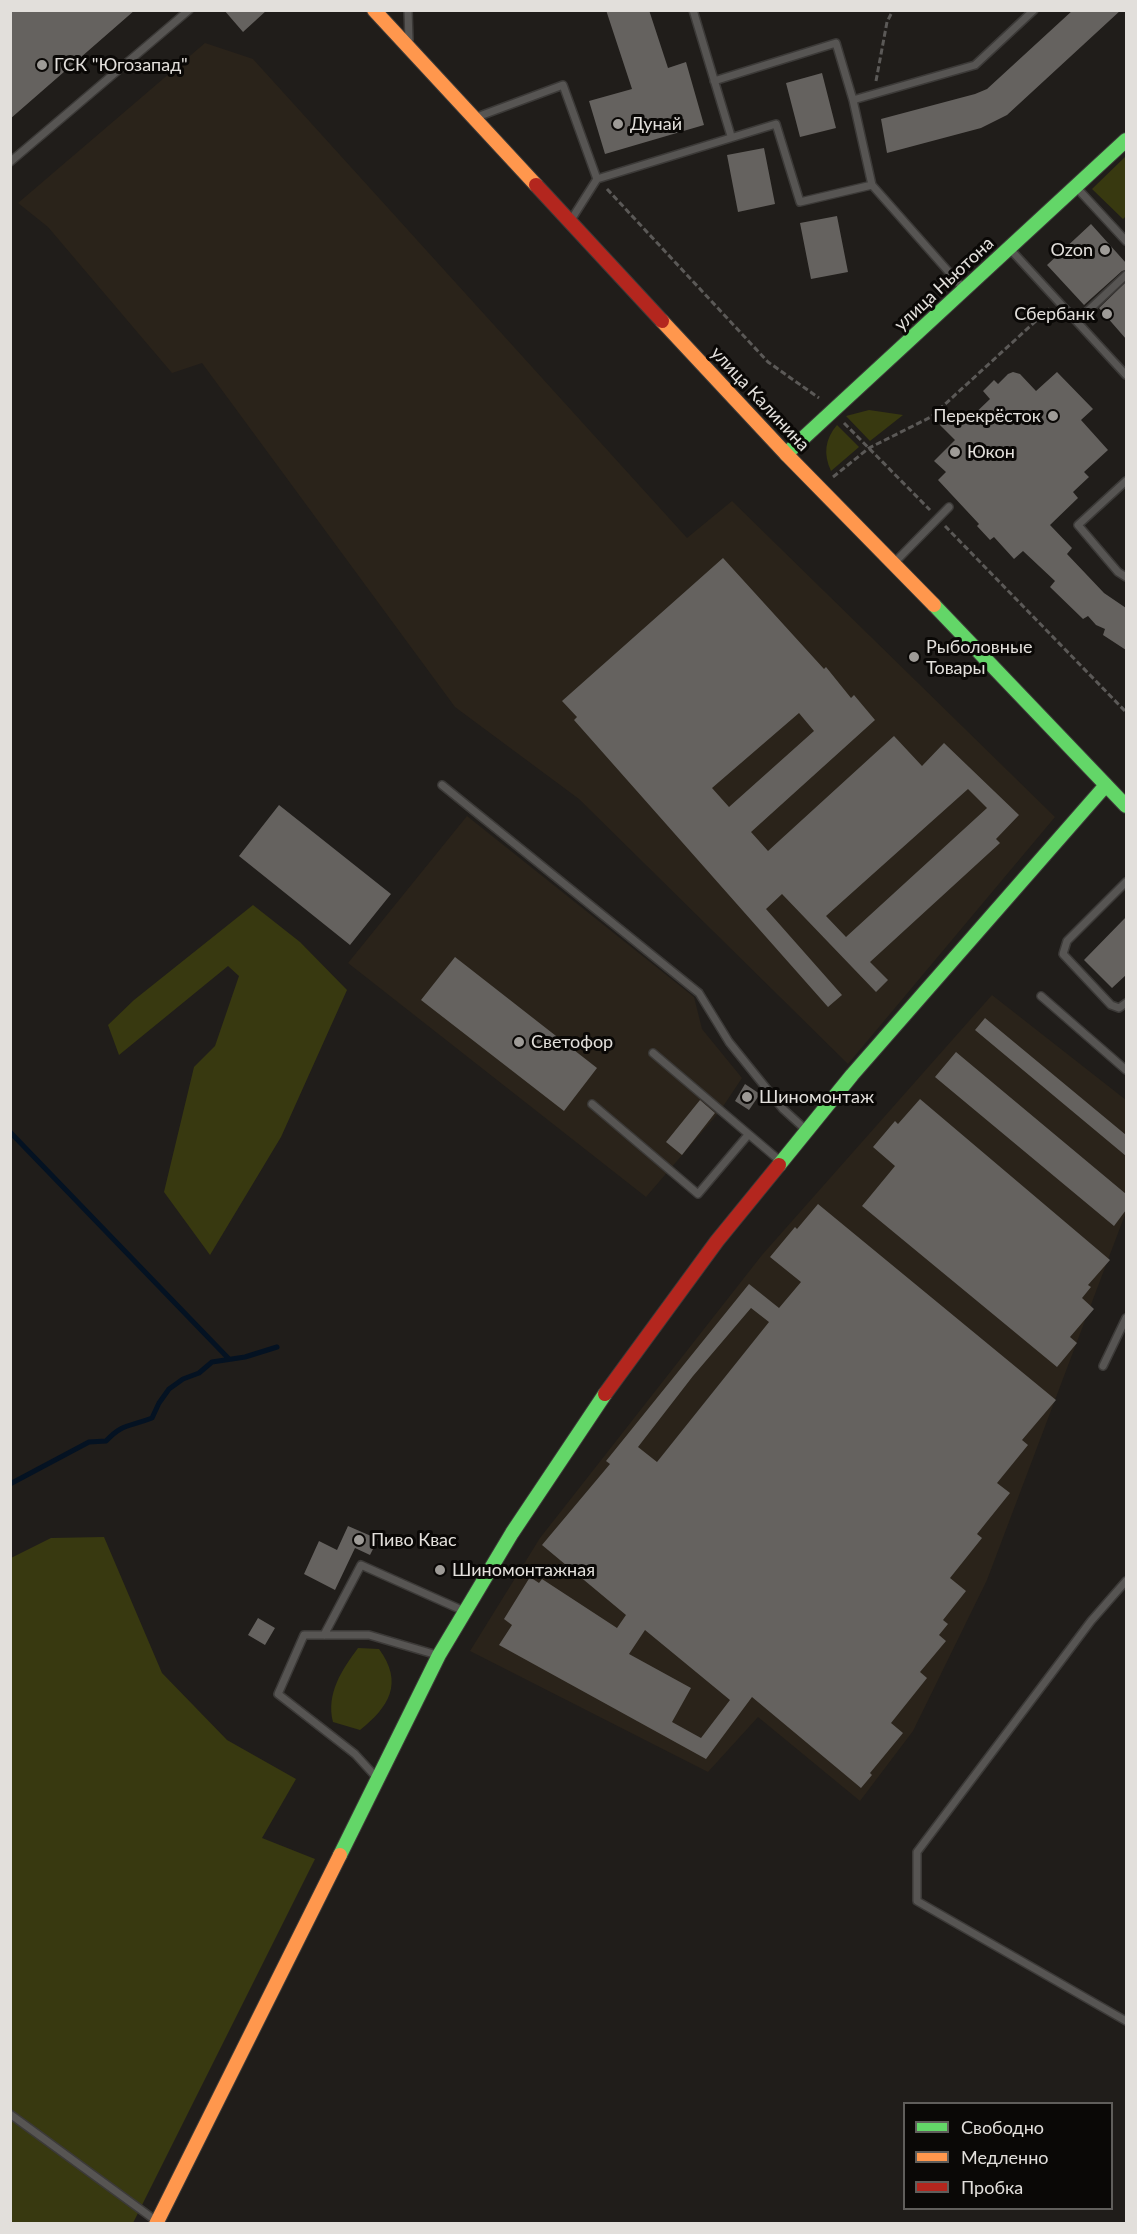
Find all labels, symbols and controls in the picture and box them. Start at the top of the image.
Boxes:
place label: ГСК "Югозапад" [54,54,188,76]
marker: ГСК "Югозапад" [35,58,49,72]
place label: Дунай [630,113,682,135]
marker: Дунай [611,117,625,131]
street label: улица Ньютона [890,233,998,335]
place label: Ozon [1051,239,1093,261]
marker: Ozon [1098,243,1112,257]
place label: Сбербанк [1014,303,1095,325]
marker: Сбербанк [1100,307,1114,321]
street label: улица Калинина [706,342,814,456]
place label: Перекрёсток [933,405,1041,427]
marker: Перекрёсток [1046,409,1060,423]
place label: Юкон [967,441,1015,463]
marker: Юкон [948,445,962,459]
place label: Рыболовные Товары [926,636,1032,678]
marker: Рыболовные Товары [907,650,921,664]
place label: Светофор [531,1031,613,1053]
marker: Светофор [512,1035,526,1049]
place label: Шиномонтаж [759,1086,874,1108]
marker: Шиномонтаж [740,1090,754,1104]
place label: Пиво Квас [371,1529,457,1551]
marker: Пиво Квас [352,1533,366,1547]
place label: Шиномонтажная [452,1559,595,1581]
marker: Шиномонтажная [433,1563,447,1577]
legend [903,2102,1113,2210]
text: Свободно [961,2116,1044,2138]
text: Медленно [961,2146,1049,2168]
text: Пробка [961,2176,1023,2198]

